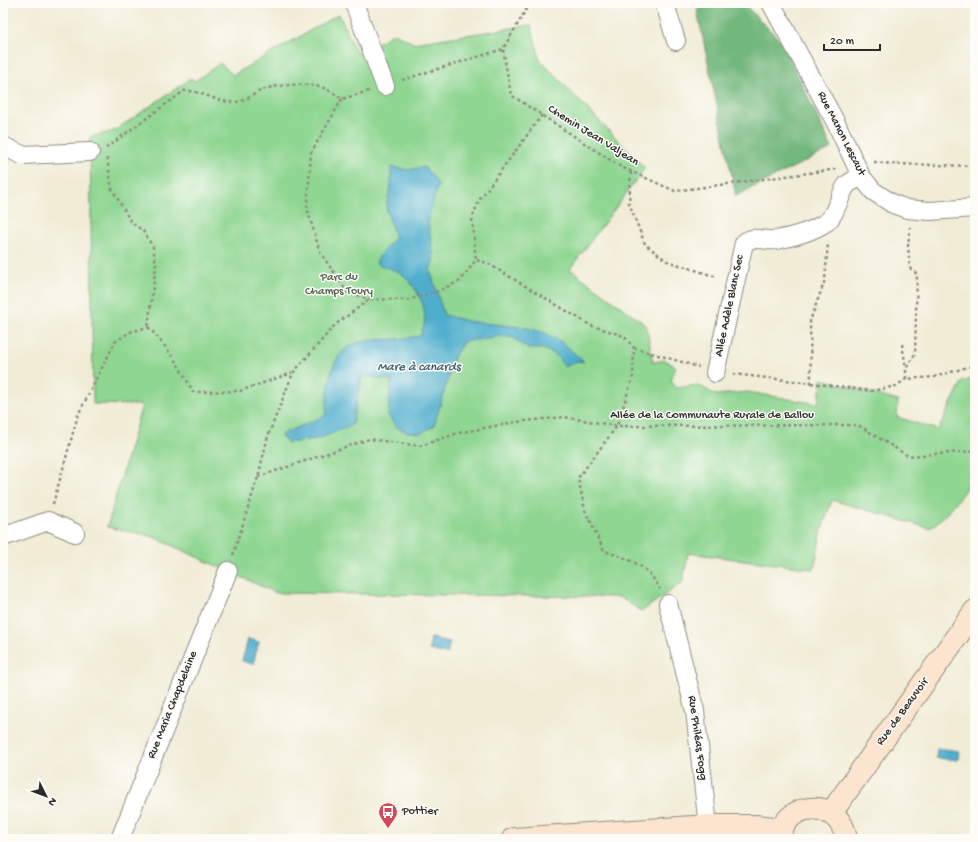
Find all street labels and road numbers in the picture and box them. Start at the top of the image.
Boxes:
street label: Rue Manon Lescaut [814,90,869,179]
street label: Chemin Jean Valjean [545,102,641,170]
street label: Allée Adèle Blanc Sec [712,253,748,358]
street label: Allée de la Communaute Rurale de Ballou [610,409,814,423]
street label: Rue Maria Chapdelaine [145,648,201,761]
street label: Rue de Beauvoir [874,674,933,748]
street label: Rue Philéas Fogg [684,695,710,781]

